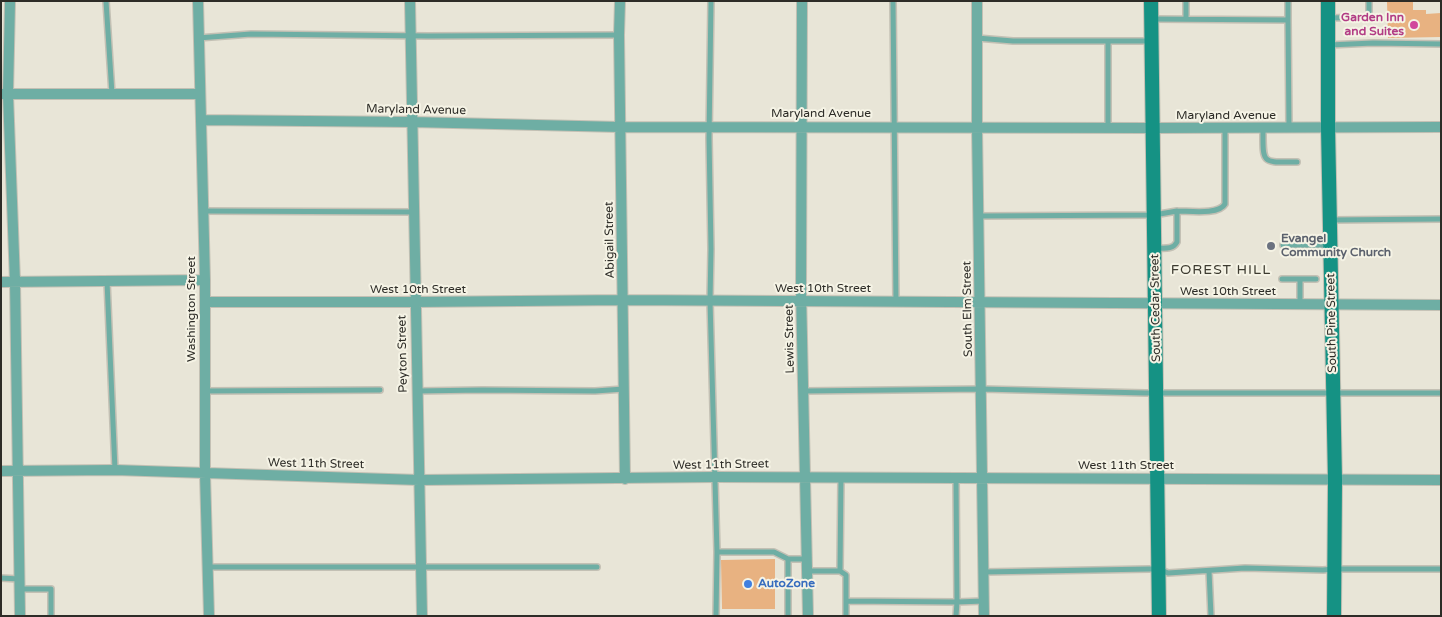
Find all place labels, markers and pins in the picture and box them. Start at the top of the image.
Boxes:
place label: Garden Inn and Suites [1341,11,1404,39]
marker: Garden Inn and Suites [1408,19,1420,31]
place label: Evangel Community Church [1281,232,1391,260]
marker: Evangel Community Church [1265,240,1277,252]
place label: AutoZone [758,577,815,591]
marker: AutoZone [742,578,754,590]

